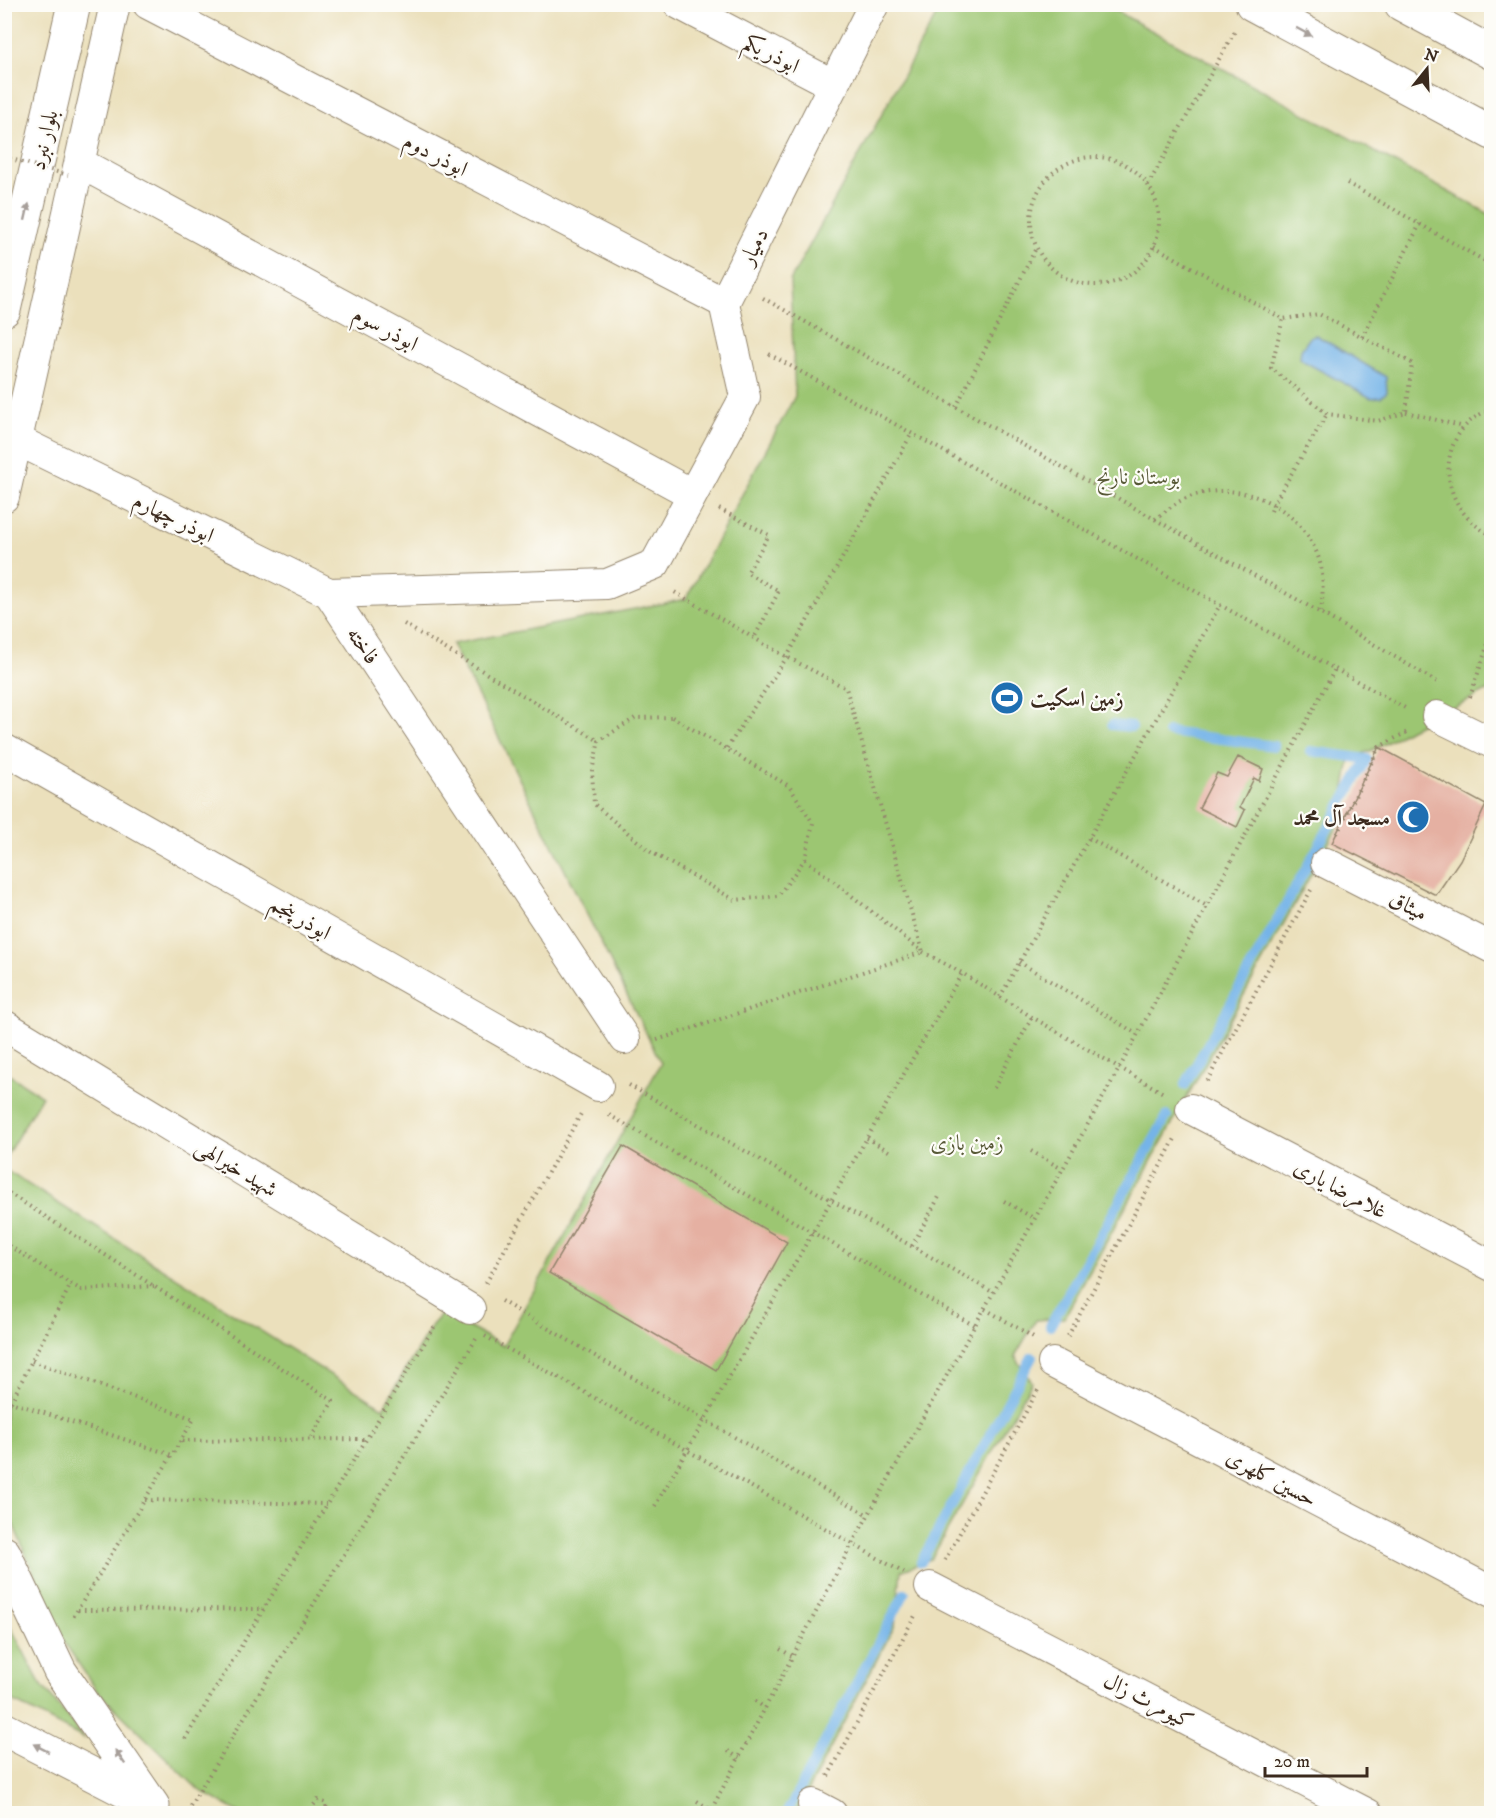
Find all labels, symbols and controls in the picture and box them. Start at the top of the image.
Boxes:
one-way arrow [1295,27,1312,37]
street label: ابوذر یکم [736,29,804,85]
north arrow [1397,39,1457,99]
text: N [1422,44,1441,67]
street label: بلوار نبرد [24,107,65,173]
street label: ابوذر دوم [396,128,472,187]
one-way arrow [22,203,32,222]
street label: دمیار [733,224,775,271]
street label: ابوذر سوم [346,301,423,362]
park label: بوستان نارنج [1096,464,1180,496]
street label: ابوذر چهارم [126,487,218,554]
street label: فاخته [340,622,385,670]
sports icon: زمین اسکیت [989,680,1025,716]
place label: زمین اسکیت [1030,686,1124,713]
mosque icon: مسجد آل محمد [1395,799,1431,835]
place label: مسجد آل محمد [1293,804,1390,832]
street label: میثاق [1385,885,1432,928]
street label: ابوذر پنجم [262,890,336,952]
park label: زمین بازی [930,1130,1004,1157]
street label: شهید خیرالهی [190,1133,282,1204]
street label: غلامرضا یاری [1289,1154,1392,1226]
street label: حسین کلهری [1222,1443,1321,1513]
street label: کیومرث زال [1098,1667,1198,1736]
scale bar [1265,1740,1367,1778]
one-way arrow [32,1743,49,1753]
one-way arrow [114,1750,126,1766]
text: 20 m [1274,1751,1310,1773]

